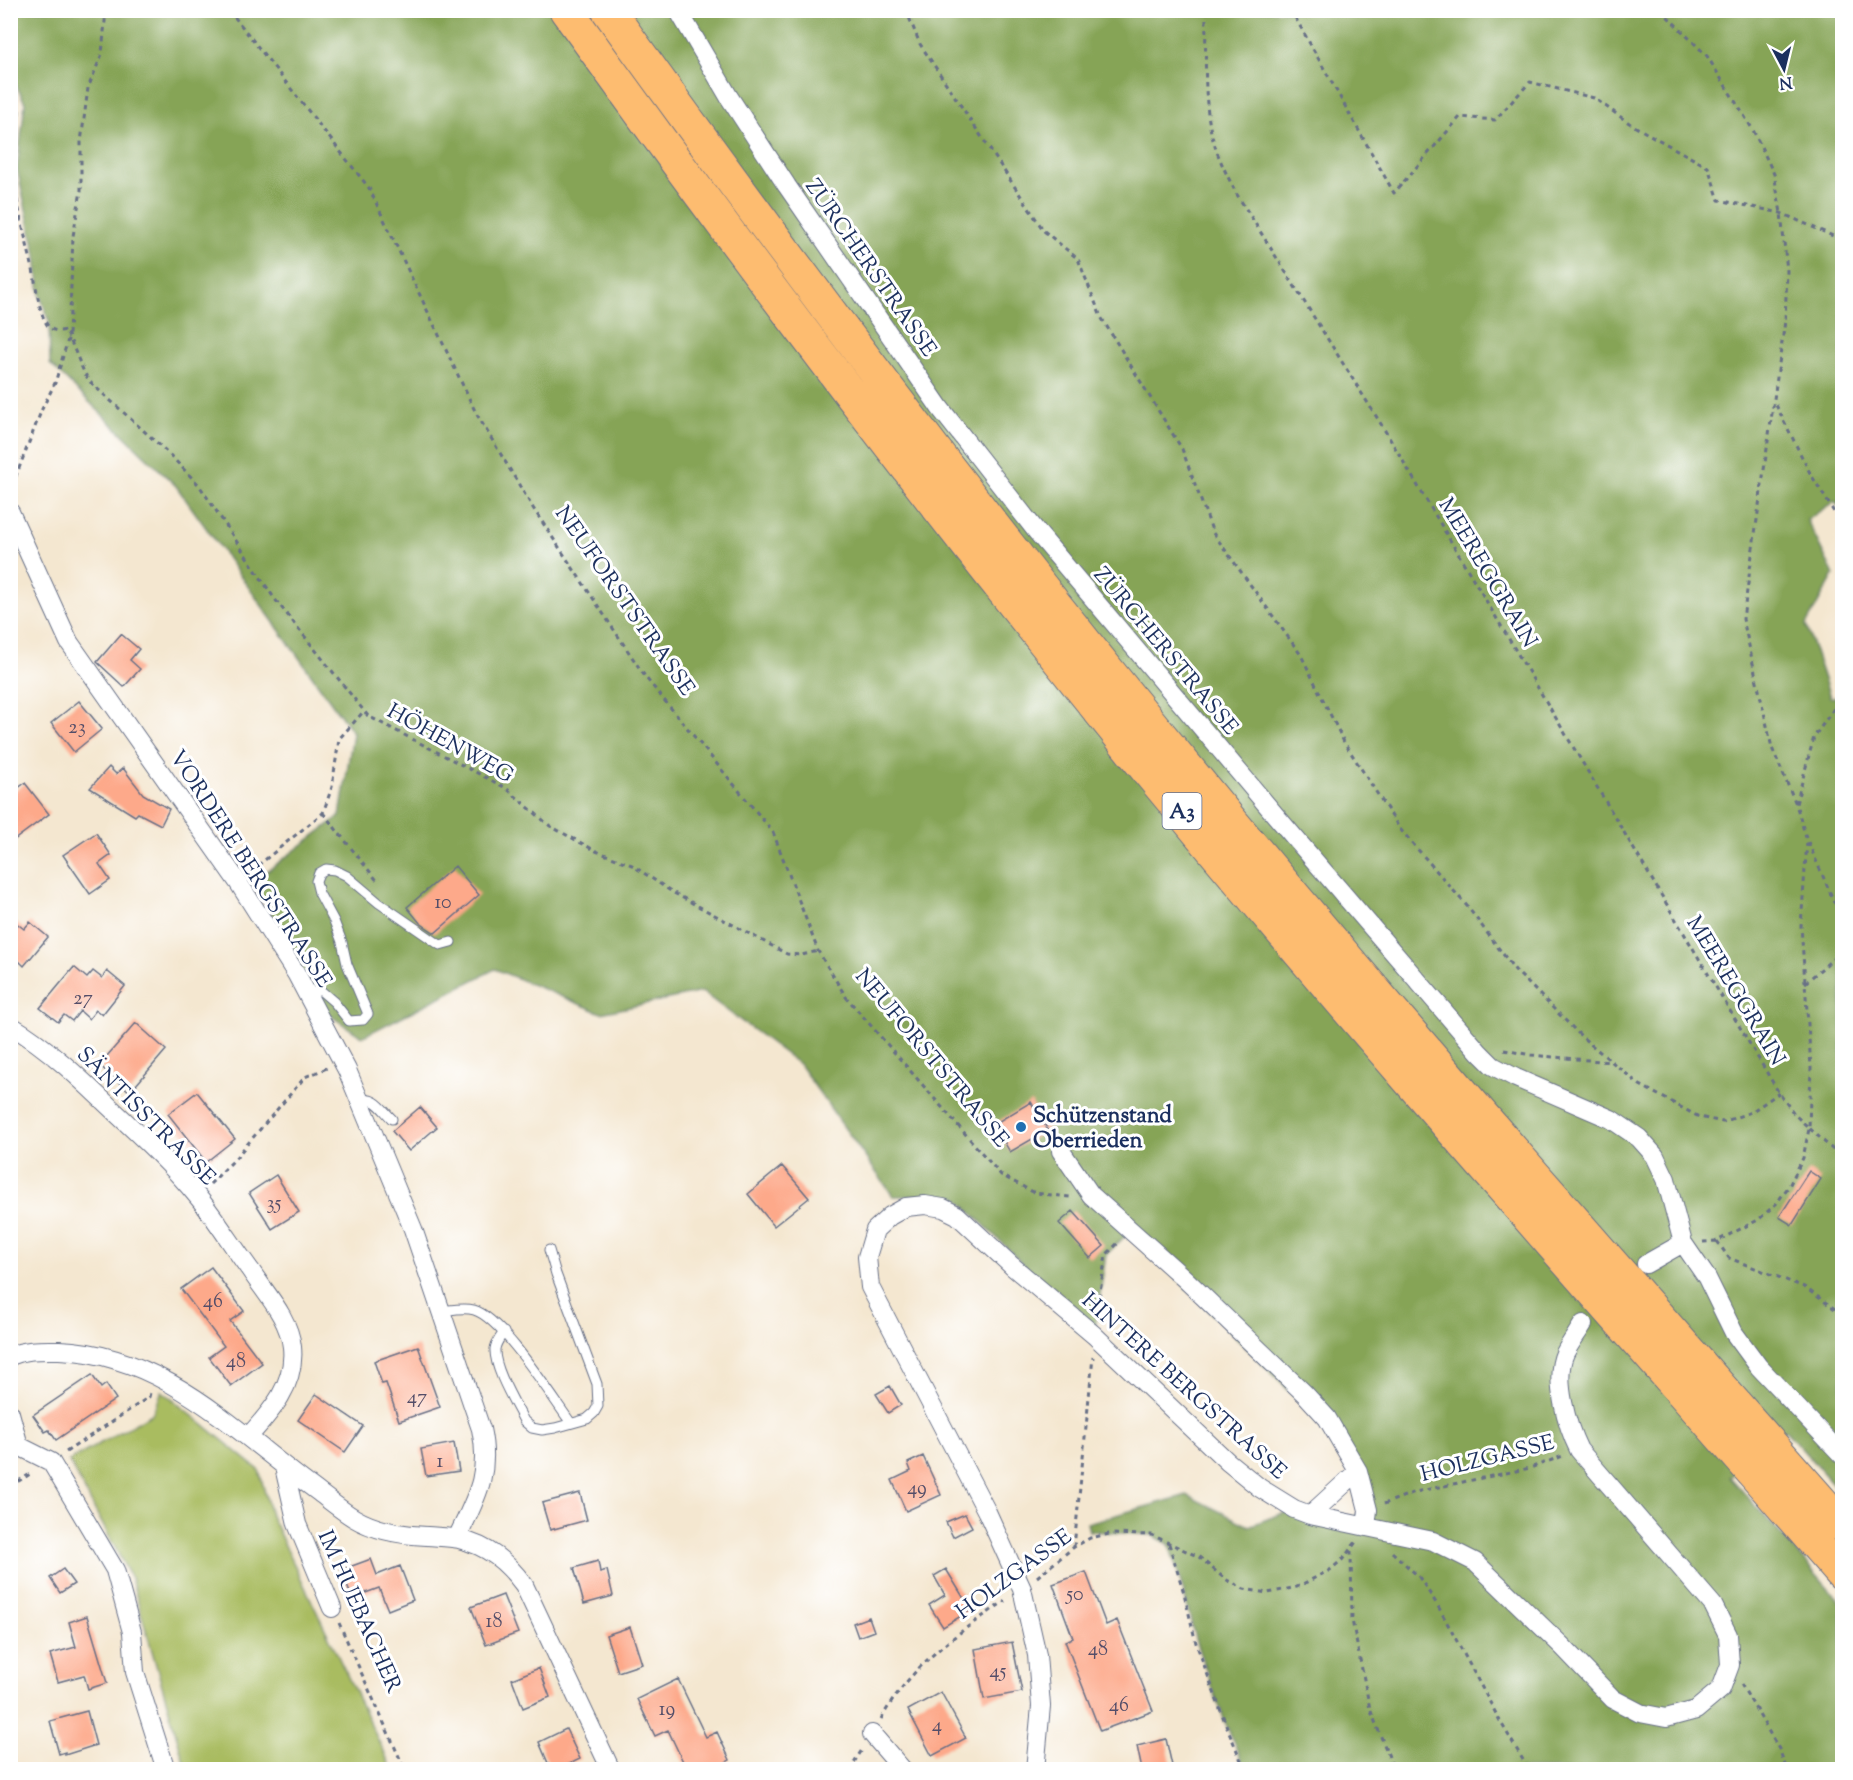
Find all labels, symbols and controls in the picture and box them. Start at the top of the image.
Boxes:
north arrow [1754,39,1814,99]
text: N [1778,69,1793,94]
street label: ZÜRCHERSTRASSE [796,173,944,364]
street label: MEEREGGRAIN [1429,492,1544,655]
street label: NEUFORSTSTRASSE [546,500,701,703]
street label: ZÜRCHERSTRASSE [1085,560,1245,743]
street label: HÖHENWEG [381,696,519,793]
house number: 23 [68,714,86,743]
street label: VORDERE BERGSTRASSE [160,744,339,995]
road number: A3 [1162,793,1202,829]
house number: 10 [434,889,452,918]
street label: MEEREGGRAIN [1677,910,1792,1073]
street label: NEUFORSTSTRASSE [846,962,1015,1155]
house number: 27 [73,985,93,1014]
street label: SÄNTISSTRASSE [68,1040,222,1194]
place label: Schützenstand Oberrieden [1033,1101,1173,1158]
marker: Schützenstand Oberrieden [1014,1120,1028,1134]
house number: 35 [267,1190,282,1219]
street label: HINTERE BERGSTRASSE [1073,1286,1293,1488]
house number: 46 [203,1288,223,1317]
house number: 48 [226,1348,246,1377]
house number: 47 [407,1384,427,1413]
street label: HOLZGASSE [1417,1428,1558,1492]
house number: 1 [437,1448,444,1477]
house number: 49 [907,1475,927,1504]
street label: HOLZGASSE [950,1522,1080,1629]
street label: IM HUEBACHER [308,1526,409,1699]
house number: 50 [1065,1581,1084,1610]
house number: 18 [486,1608,502,1637]
house number: 48 [1088,1636,1108,1665]
house number: 45 [990,1658,1007,1687]
house number: 46 [1109,1692,1129,1721]
house number: 19 [659,1696,675,1725]
house number: 4 [932,1712,942,1741]

